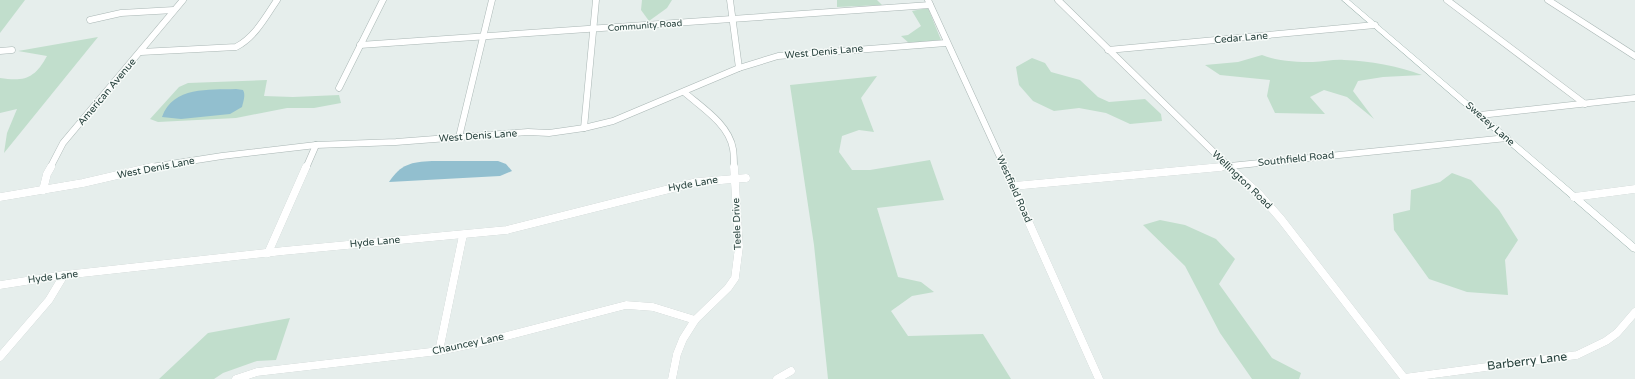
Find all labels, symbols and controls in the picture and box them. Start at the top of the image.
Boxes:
street label: Community Road [607,18,683,34]
street label: Cedar Lane [1214,30,1269,46]
street label: West Denis Lane [784,43,864,61]
street label: American Avenue [75,56,139,128]
street label: Swezey Lane [1463,99,1517,149]
street label: West Denis Lane [438,127,518,145]
street label: Wellington Road [1209,148,1275,212]
street label: Southfield Road [1257,149,1335,169]
street label: Westfield Road [994,153,1034,225]
street label: West Denis Lane [116,155,196,181]
street label: Hyde Lane [667,174,719,194]
street label: Teele Drive [730,197,744,250]
street label: Hyde Lane [349,234,401,250]
street label: Hyde Lane [27,268,79,286]
street label: Chauncey Lane [431,330,505,357]
street label: Barberry Lane [1486,349,1568,373]

